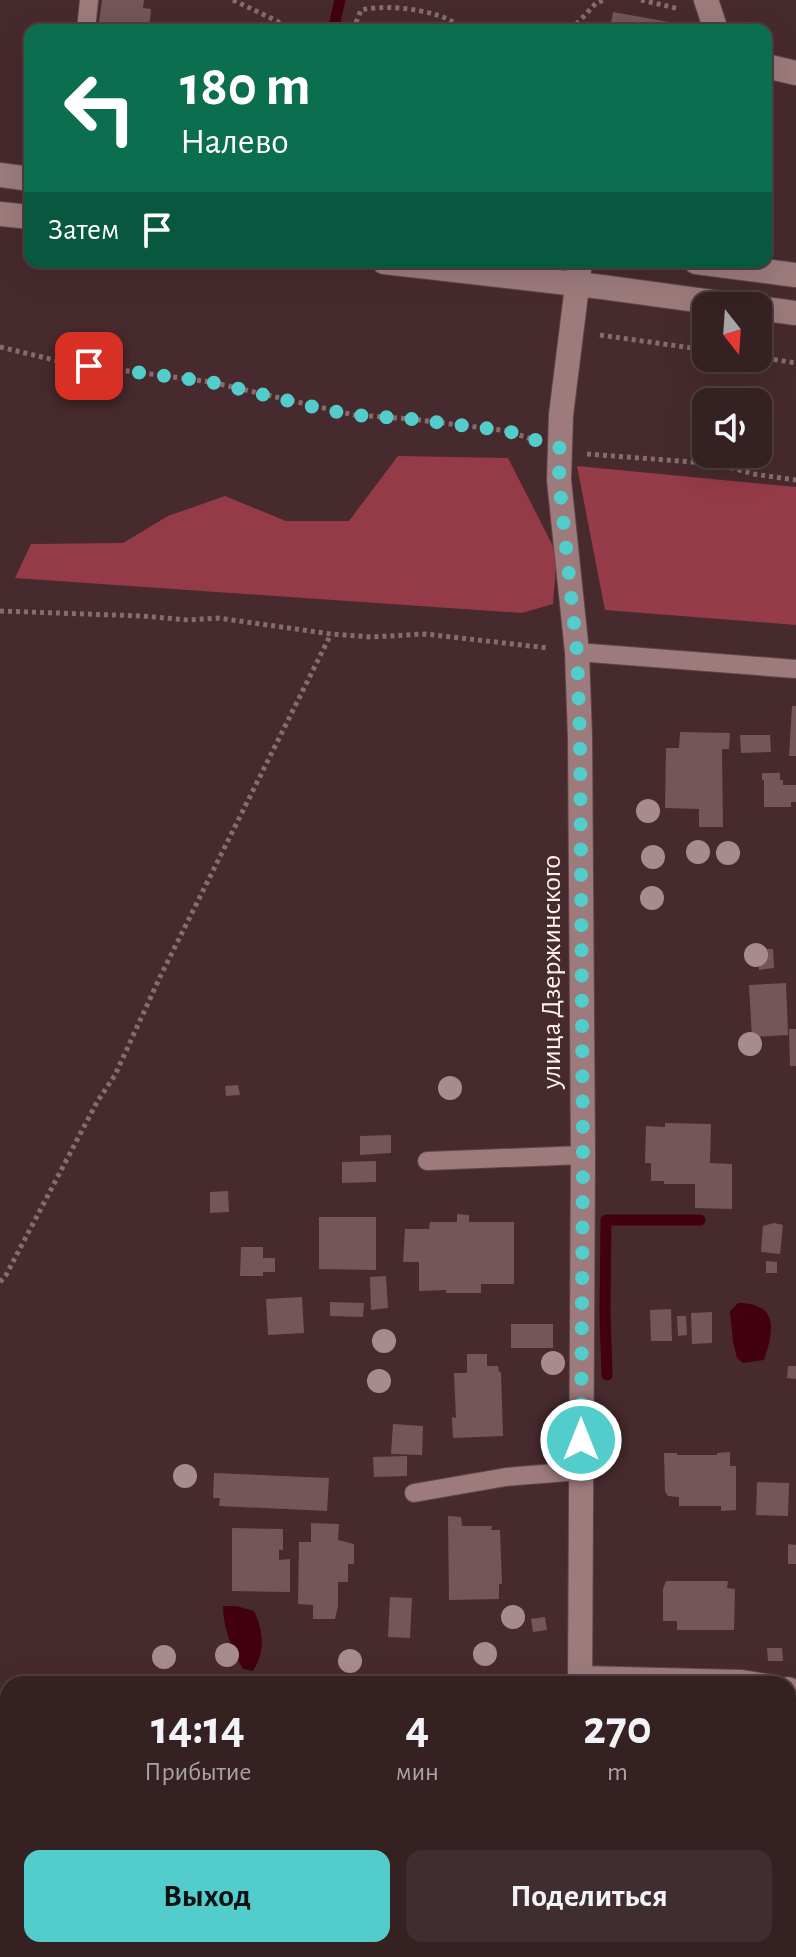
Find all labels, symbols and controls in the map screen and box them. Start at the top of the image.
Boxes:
icon: left [48,56,152,160]
text: 180 m [180,59,311,115]
text: Налево [180,124,289,160]
icon: arrive [135,208,179,252]
text: Затем [48,215,119,245]
north arrow [692,292,772,372]
map controls [692,292,772,468]
pin [55,332,123,400]
icon: arrive [67,344,111,388]
button: sound [692,388,772,468]
street label: улица Дзержинского [538,855,566,1090]
position arrow [539,1398,623,1482]
text: 14:14 [151,1705,245,1753]
text: 4 [405,1705,429,1753]
text: 270 [583,1705,652,1753]
text: Прибытие [144,1759,251,1785]
text: мин [396,1759,439,1785]
text: m [607,1759,628,1785]
button: Выход [24,1850,390,1942]
button: Поделиться [406,1850,772,1942]

